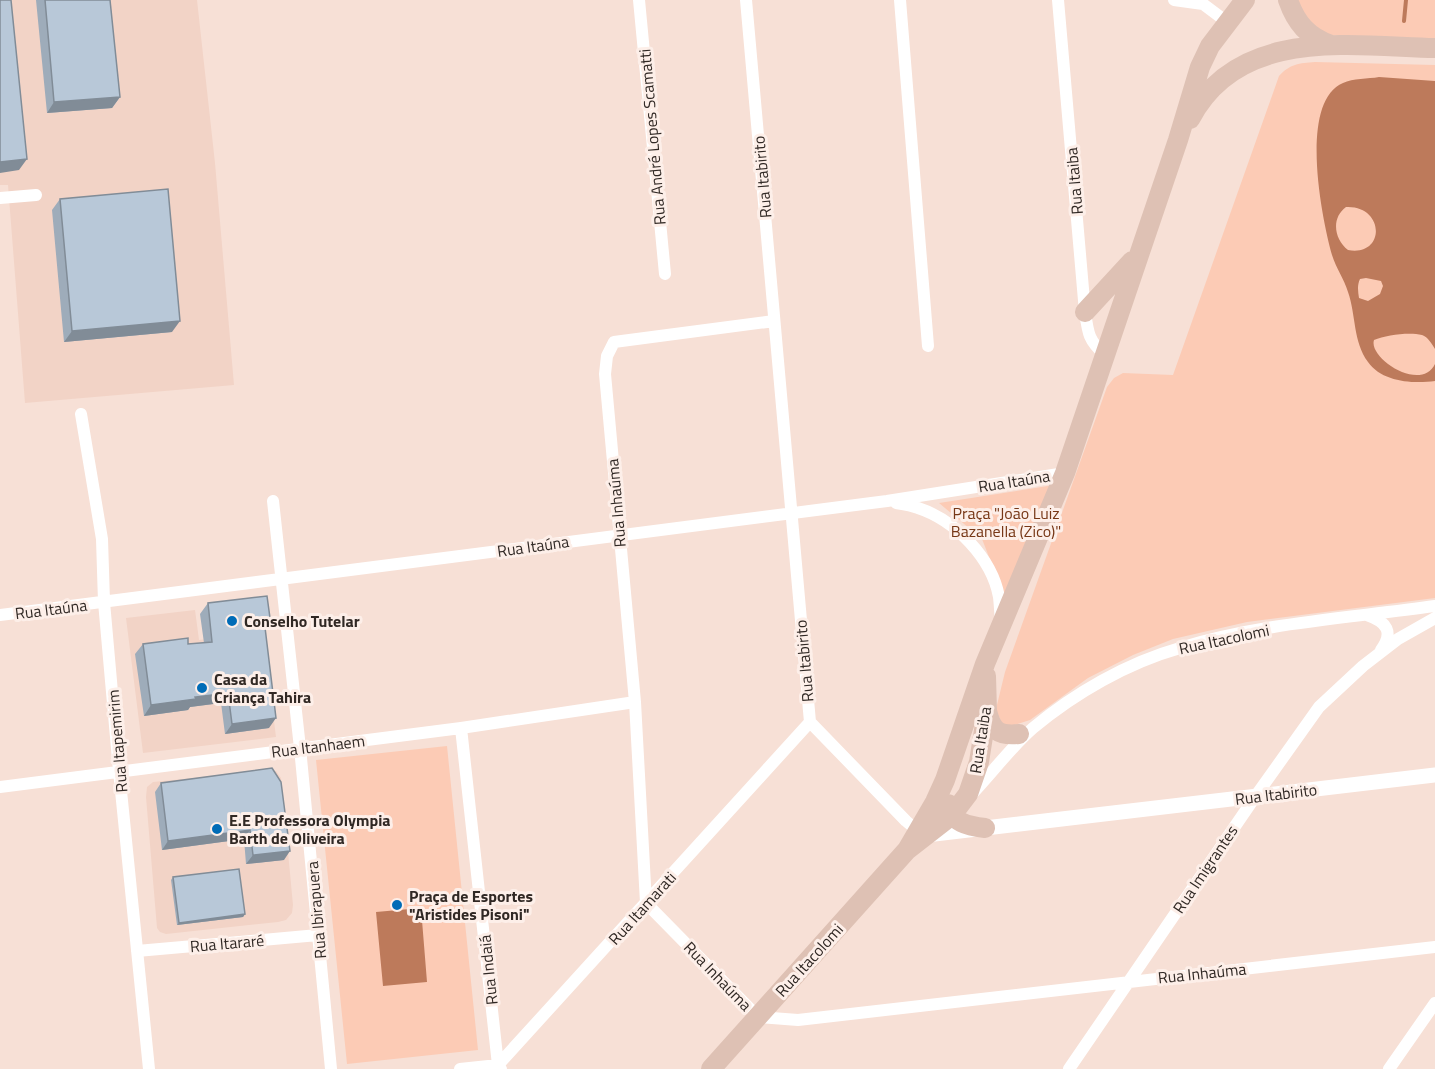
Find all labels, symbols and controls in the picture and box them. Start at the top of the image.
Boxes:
street label: Rua André Lopes Scamatti [632,48,672,226]
street label: Rua Itabirito [746,135,778,219]
street label: Rua Itaiba [1059,146,1089,216]
street label: Rua Inhaúma [600,458,632,548]
street label: Rua Itaúna [976,463,1052,499]
park label: Praça "João Luiz Bazanella (Zico)" [951,501,1061,543]
street label: Rua Itaúna [495,529,571,563]
street label: Rua Itaúna [14,593,88,625]
place label: Conselho Tutelar [244,609,360,633]
marker: Conselho Tutelar [225,614,239,628]
street label: Rua Itacolomi [1177,618,1271,660]
street label: Rua Itabirito [788,619,820,703]
place label: Casa da Criança Tahira [214,667,311,709]
marker: Casa da Criança Tahira [195,681,209,695]
street label: Rua Itapemirim [101,689,133,793]
street label: Rua Itaiba [963,705,997,775]
street label: Rua Itanhaem [270,728,366,764]
street label: Rua Itabirito [1234,777,1318,811]
place label: E.E Professora Olympia Barth de Oliveira [229,808,391,850]
street label: Rua Imigrantes [1166,820,1244,918]
marker: E.E Professora Olympia Barth de Oliveira [210,822,224,836]
street label: Rua Ibirapuera [300,860,332,960]
street label: Rua Itamarati [602,866,682,950]
place label: Praça de Esportes "Aristides Pisoni" [409,884,533,926]
marker: Praça de Esportes "Aristides Pisoni" [390,898,404,912]
street label: Rua Itacolomi [769,918,849,1002]
street label: Rua Itararé [189,928,265,958]
street label: Rua Indaiá [472,934,504,1006]
street label: Rua Inhaúma [678,936,758,1016]
street label: Rua Inhaúma [1157,956,1247,990]

